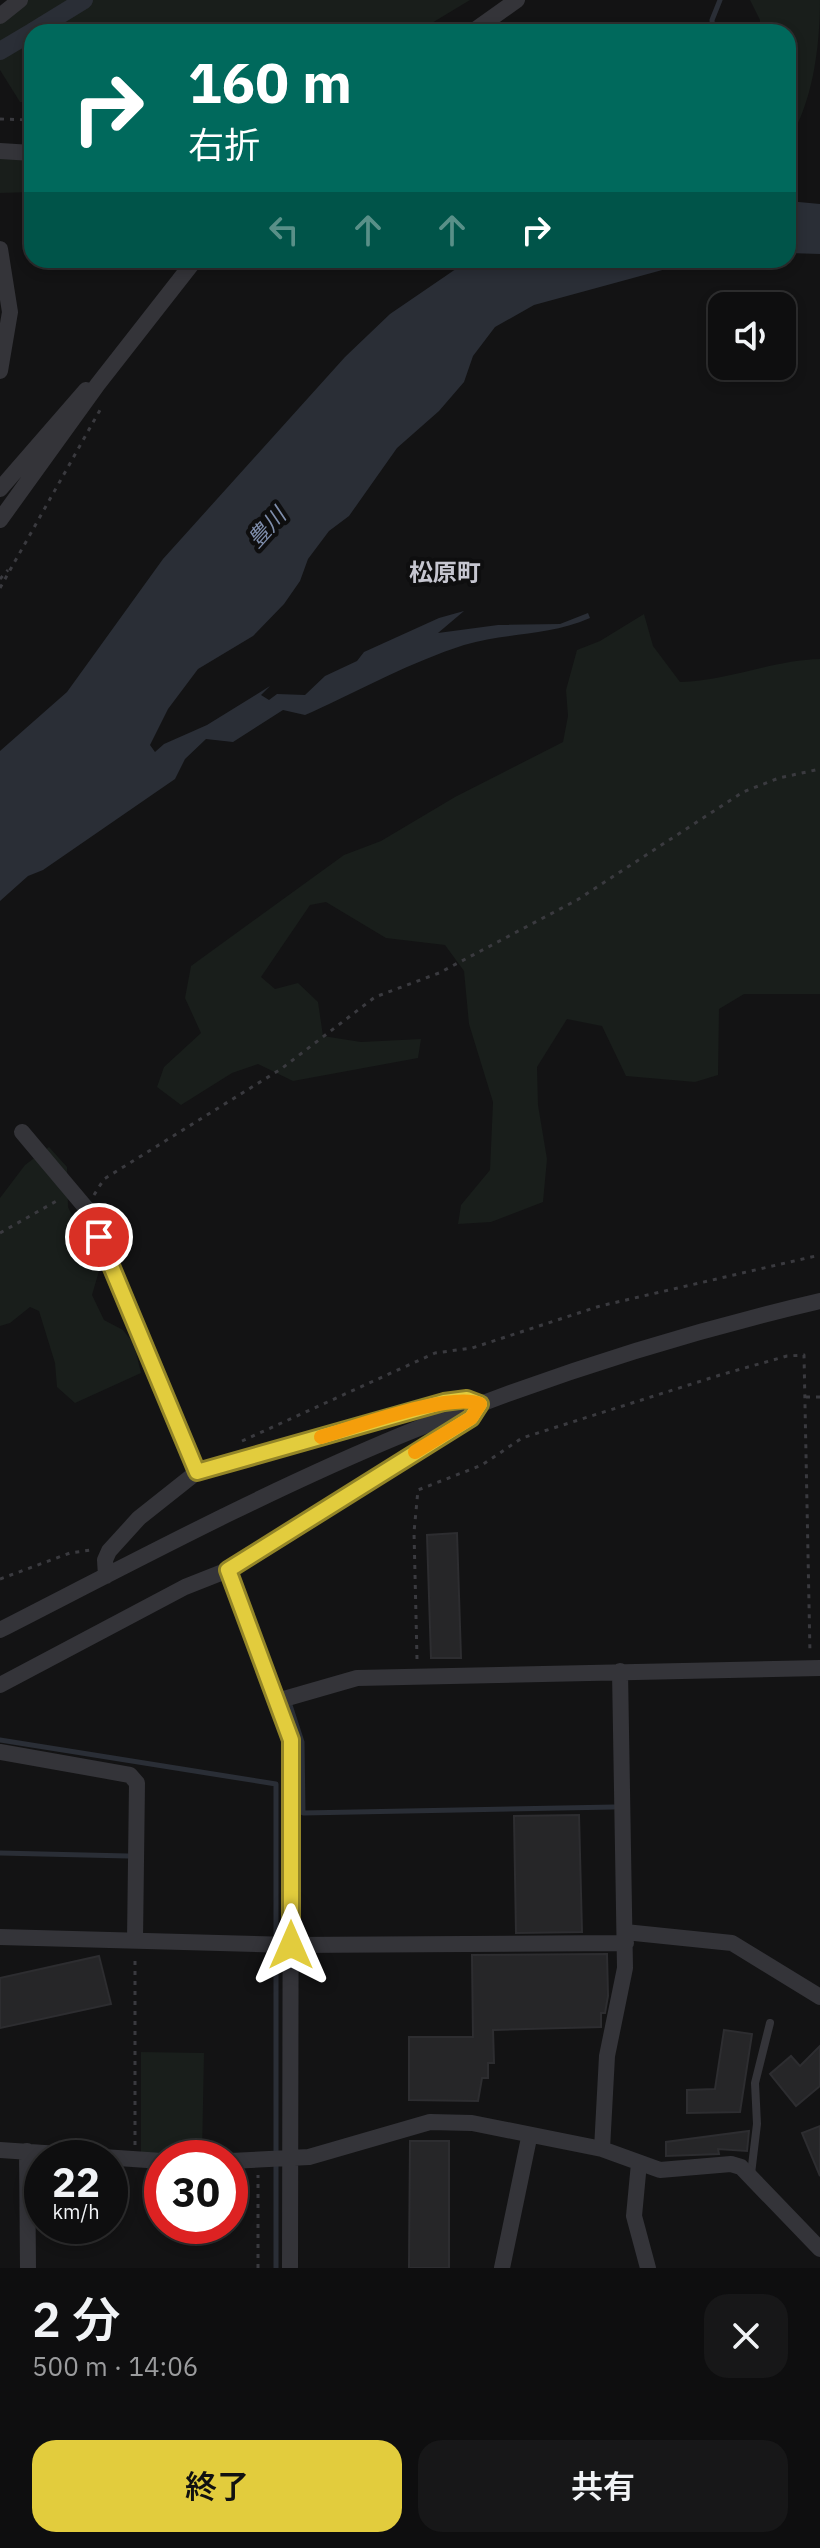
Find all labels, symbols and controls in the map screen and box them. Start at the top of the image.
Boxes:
text: 160 m [188,46,352,118]
icon: right [56,56,160,160]
text: 右折 [188,121,260,168]
icon: left [262,208,306,252]
icon: ahead [346,208,390,252]
icon: ahead [430,208,474,252]
icon: right [514,208,558,252]
map controls [708,292,796,380]
button: sound [708,292,796,380]
water label: 豊川 [240,499,293,553]
district label: 松原町 [409,556,481,588]
pin [65,1203,133,1271]
icon: arrive [77,1215,121,1259]
position arrow [249,1903,333,1987]
speed limit sign: 30 [144,2140,248,2244]
text: 22 [52,2156,100,2208]
text: km/h [52,2198,100,2225]
text: 2 分 [32,2288,120,2350]
button: close [704,2294,788,2378]
text: 500 m · 14:06 [32,2349,198,2383]
button: 終了 [32,2440,402,2532]
button: 共有 [418,2440,788,2532]

